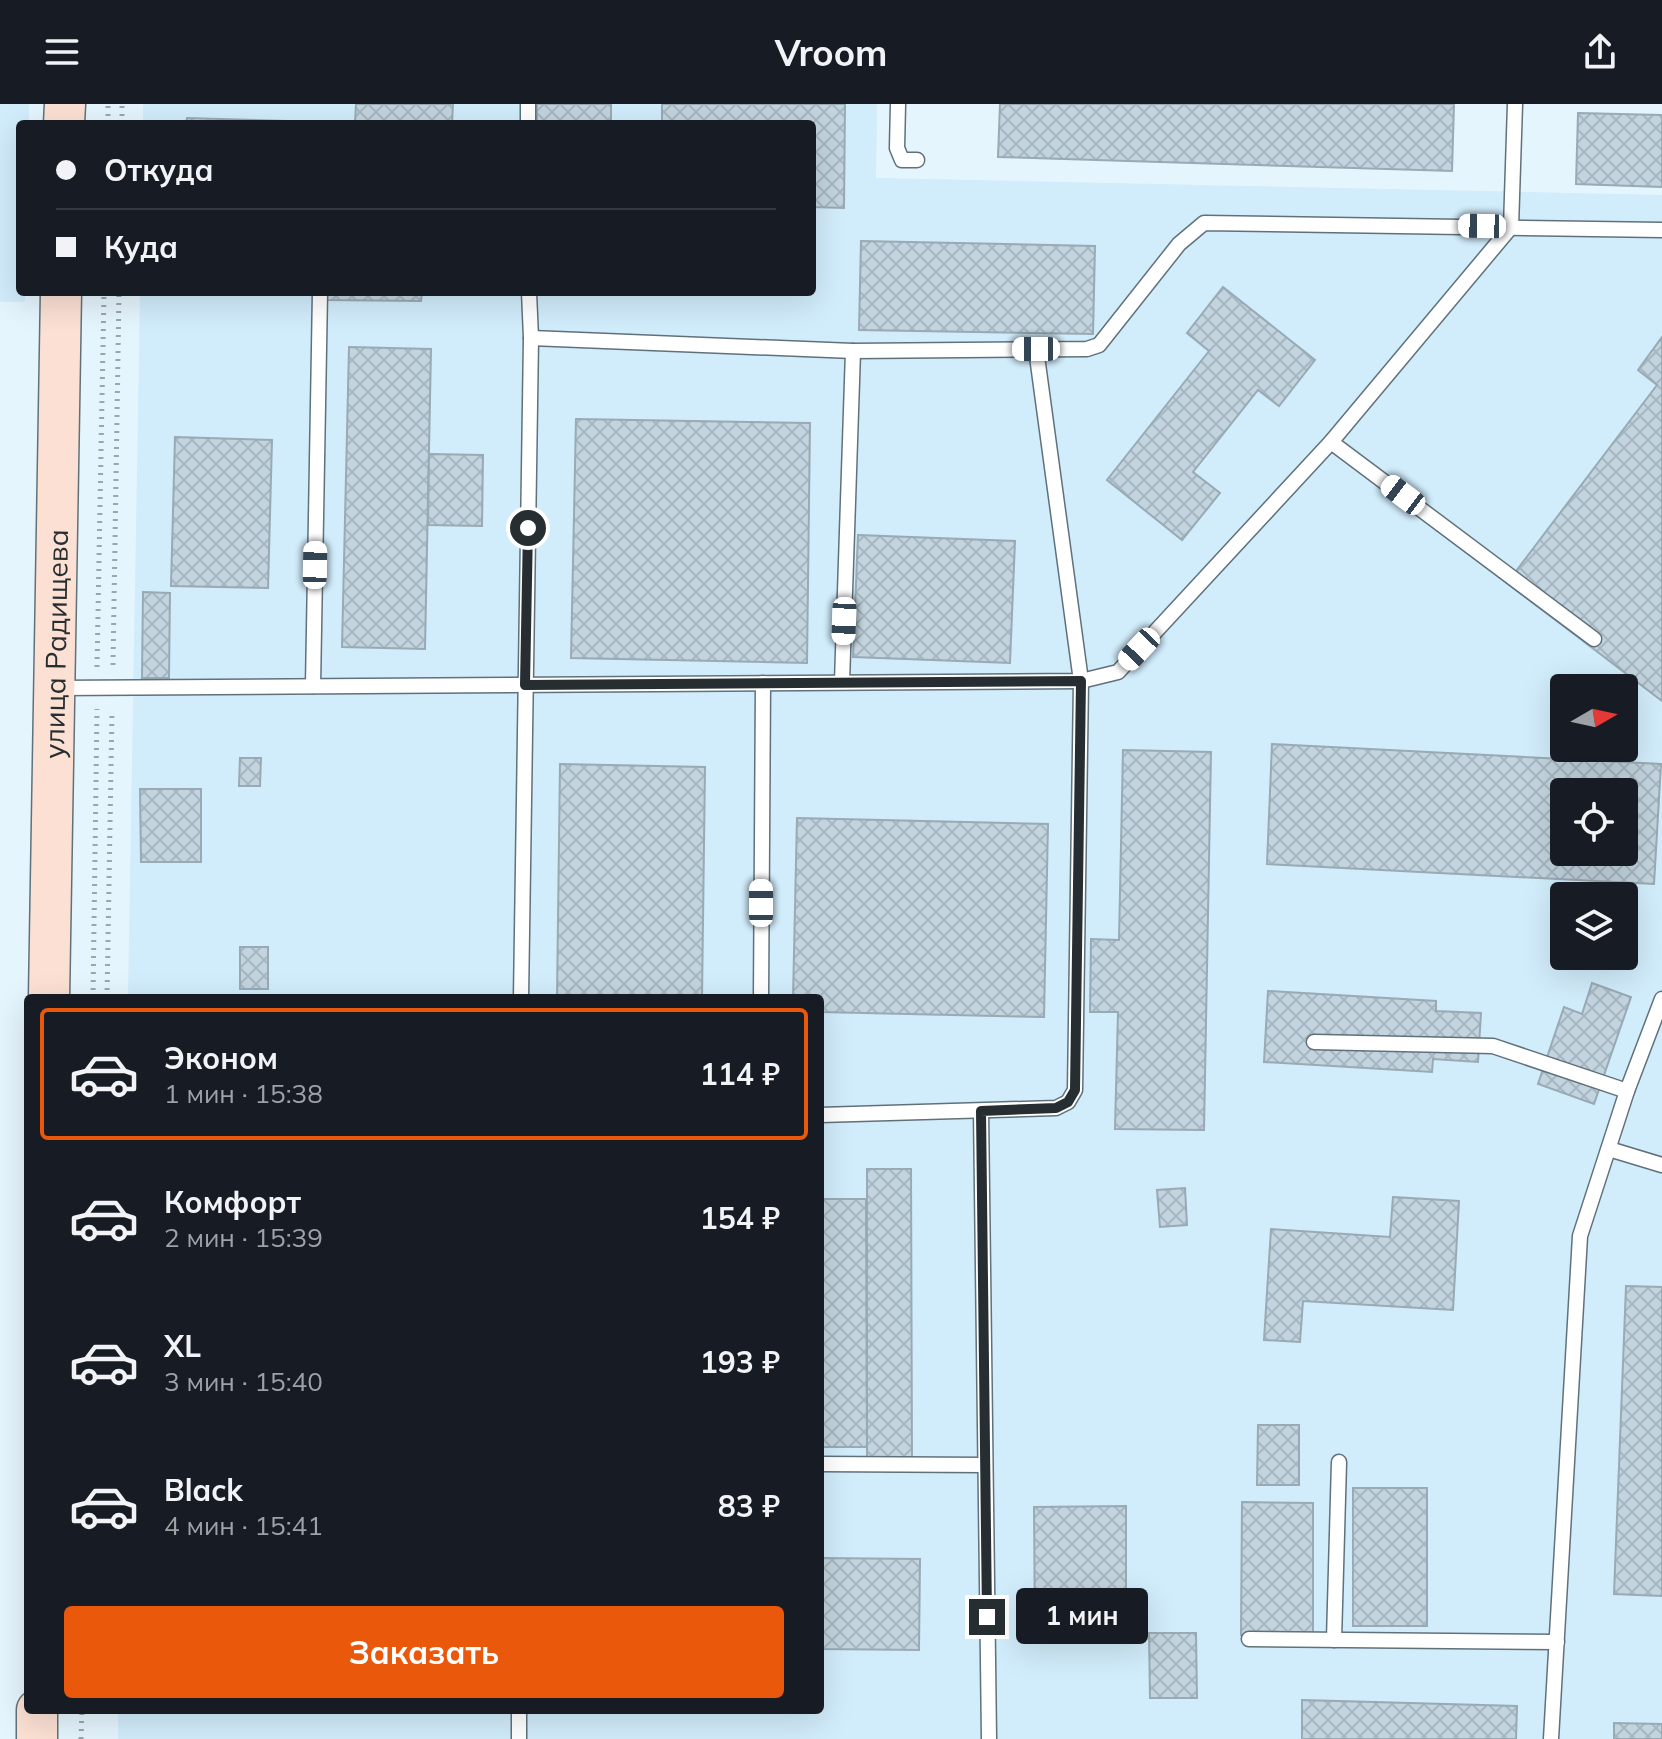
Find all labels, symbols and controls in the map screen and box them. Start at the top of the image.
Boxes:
icon: menu [40,30,84,74]
text: Vroom [775,30,887,75]
icon: share [1578,30,1622,74]
text: Откуда [104,151,214,189]
car [1458,214,1506,238]
text: Куда [104,228,178,266]
car [1012,337,1060,361]
car [1377,471,1429,519]
route start [510,510,546,546]
street label: улица Радищева [36,529,74,759]
car [303,541,327,589]
car [831,597,857,645]
car [1114,623,1164,675]
north arrow [1550,674,1638,762]
map controls [1550,674,1638,970]
button: locate [1550,778,1638,866]
car [749,879,773,927]
button: layers [1550,882,1638,970]
icon: car [68,1038,140,1110]
text: Эконом [164,1039,278,1077]
text: 114 ₽ [700,1055,780,1093]
text: 1 мин · 15:38 [164,1077,323,1110]
icon: car [68,1182,140,1254]
text: Комфорт [164,1183,301,1221]
text: 154 ₽ [700,1199,780,1237]
text: 2 мин · 15:39 [164,1221,323,1254]
icon: car [68,1326,140,1398]
text: XL [164,1327,201,1365]
text: 193 ₽ [700,1343,780,1381]
text: 3 мин · 15:40 [164,1365,323,1398]
icon: car [68,1470,140,1542]
text: Black [164,1471,243,1509]
text: 83 ₽ [718,1487,780,1525]
text: 4 мин · 15:41 [164,1509,323,1542]
callout: 1 мин [1015,1589,1147,1645]
route end [969,1599,1005,1635]
text: 1 мин [1046,1599,1118,1632]
button: Заказать [64,1606,784,1698]

